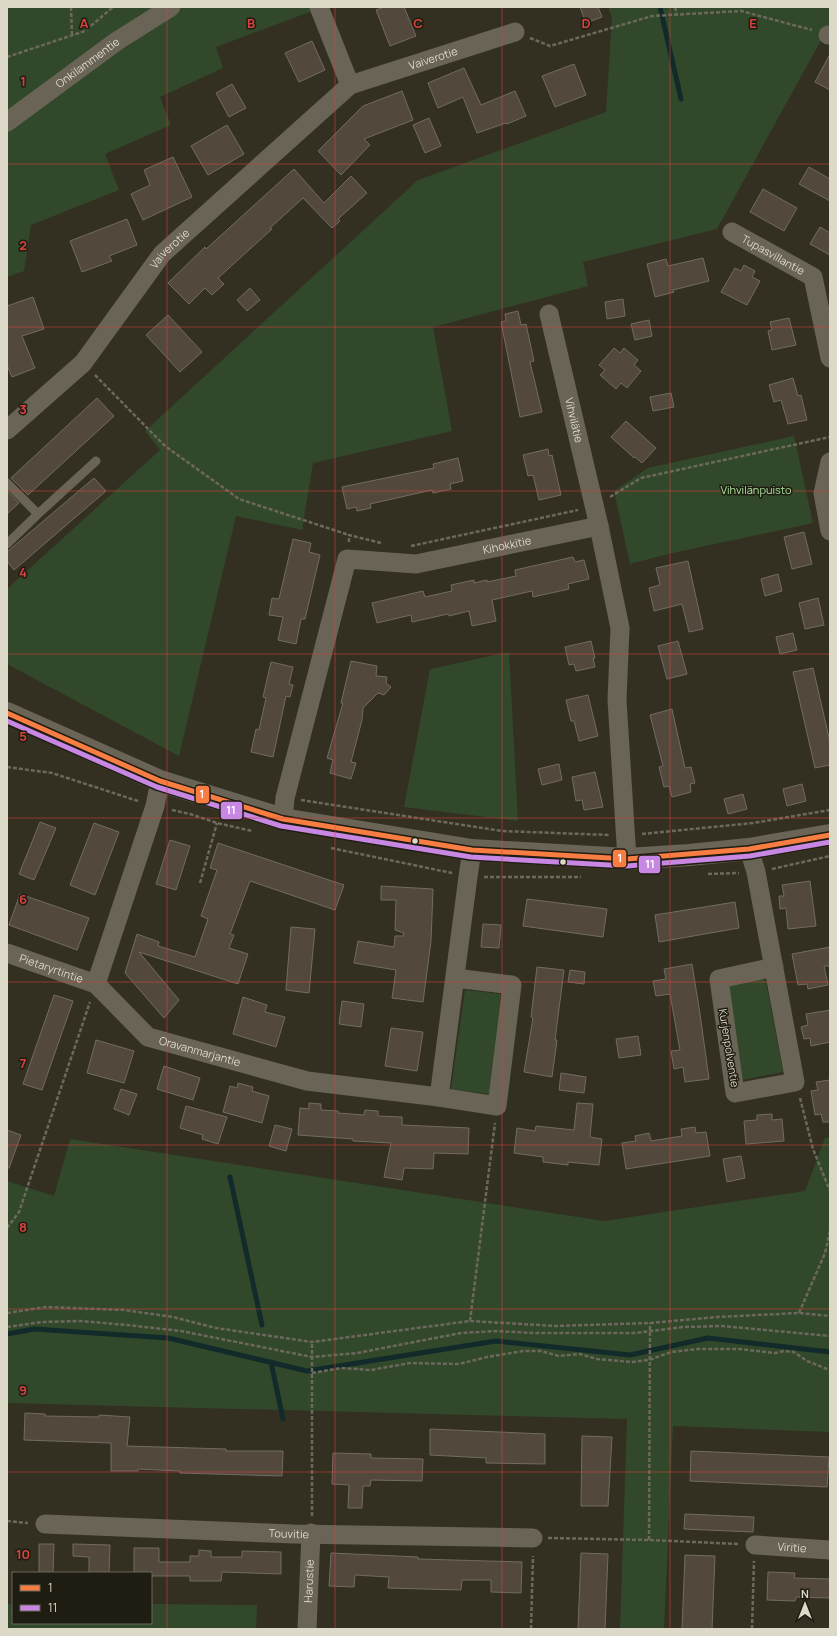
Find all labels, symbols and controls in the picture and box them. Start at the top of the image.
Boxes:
text: A [80,14,89,32]
text: B [247,14,255,32]
text: C [413,14,423,32]
text: D [581,14,591,32]
text: E [749,14,757,32]
street label: Onkilammentie [52,33,123,91]
street label: Vaiverotie [407,43,460,73]
text: 1 [20,72,26,90]
street label: Vaiverotie [146,225,193,271]
street label: Tupasvillantie [739,231,808,278]
text: 2 [19,236,27,254]
street label: Vihvilätie [562,396,587,445]
text: 3 [19,400,27,418]
park label: Vihvilänpuisto [721,482,792,497]
street label: Kihokkitie [481,532,533,557]
text: 4 [19,563,27,581]
text: 5 [19,727,27,745]
line badge: 1 [195,785,210,804]
text: 1 [200,786,204,801]
line badge: 11 [220,801,243,820]
text: 11 [226,802,236,817]
unlabelled marker [410,836,420,846]
line badge: 1 [612,849,627,868]
text: 1 [618,850,622,865]
line badge: 11 [638,855,661,874]
text: 11 [645,856,655,871]
unlabelled marker [558,857,568,867]
text: 6 [19,890,27,908]
street label: Pietaryrtintie [18,950,86,986]
street label: Kurjenpolventie [716,1008,743,1089]
street label: Oravanmarjantie [158,1032,243,1069]
text: 7 [20,1054,27,1072]
text: 8 [19,1218,27,1236]
text: 9 [19,1381,27,1399]
street label: Touvitie [268,1525,310,1541]
street label: Viritie [777,1539,807,1555]
text: 10 [16,1545,30,1563]
street label: Harustie [300,1558,317,1603]
legend [12,1572,152,1624]
text: 1 [48,1579,53,1596]
north arrow [785,1584,825,1624]
text: N [801,1586,809,1601]
text: 11 [48,1599,57,1616]

